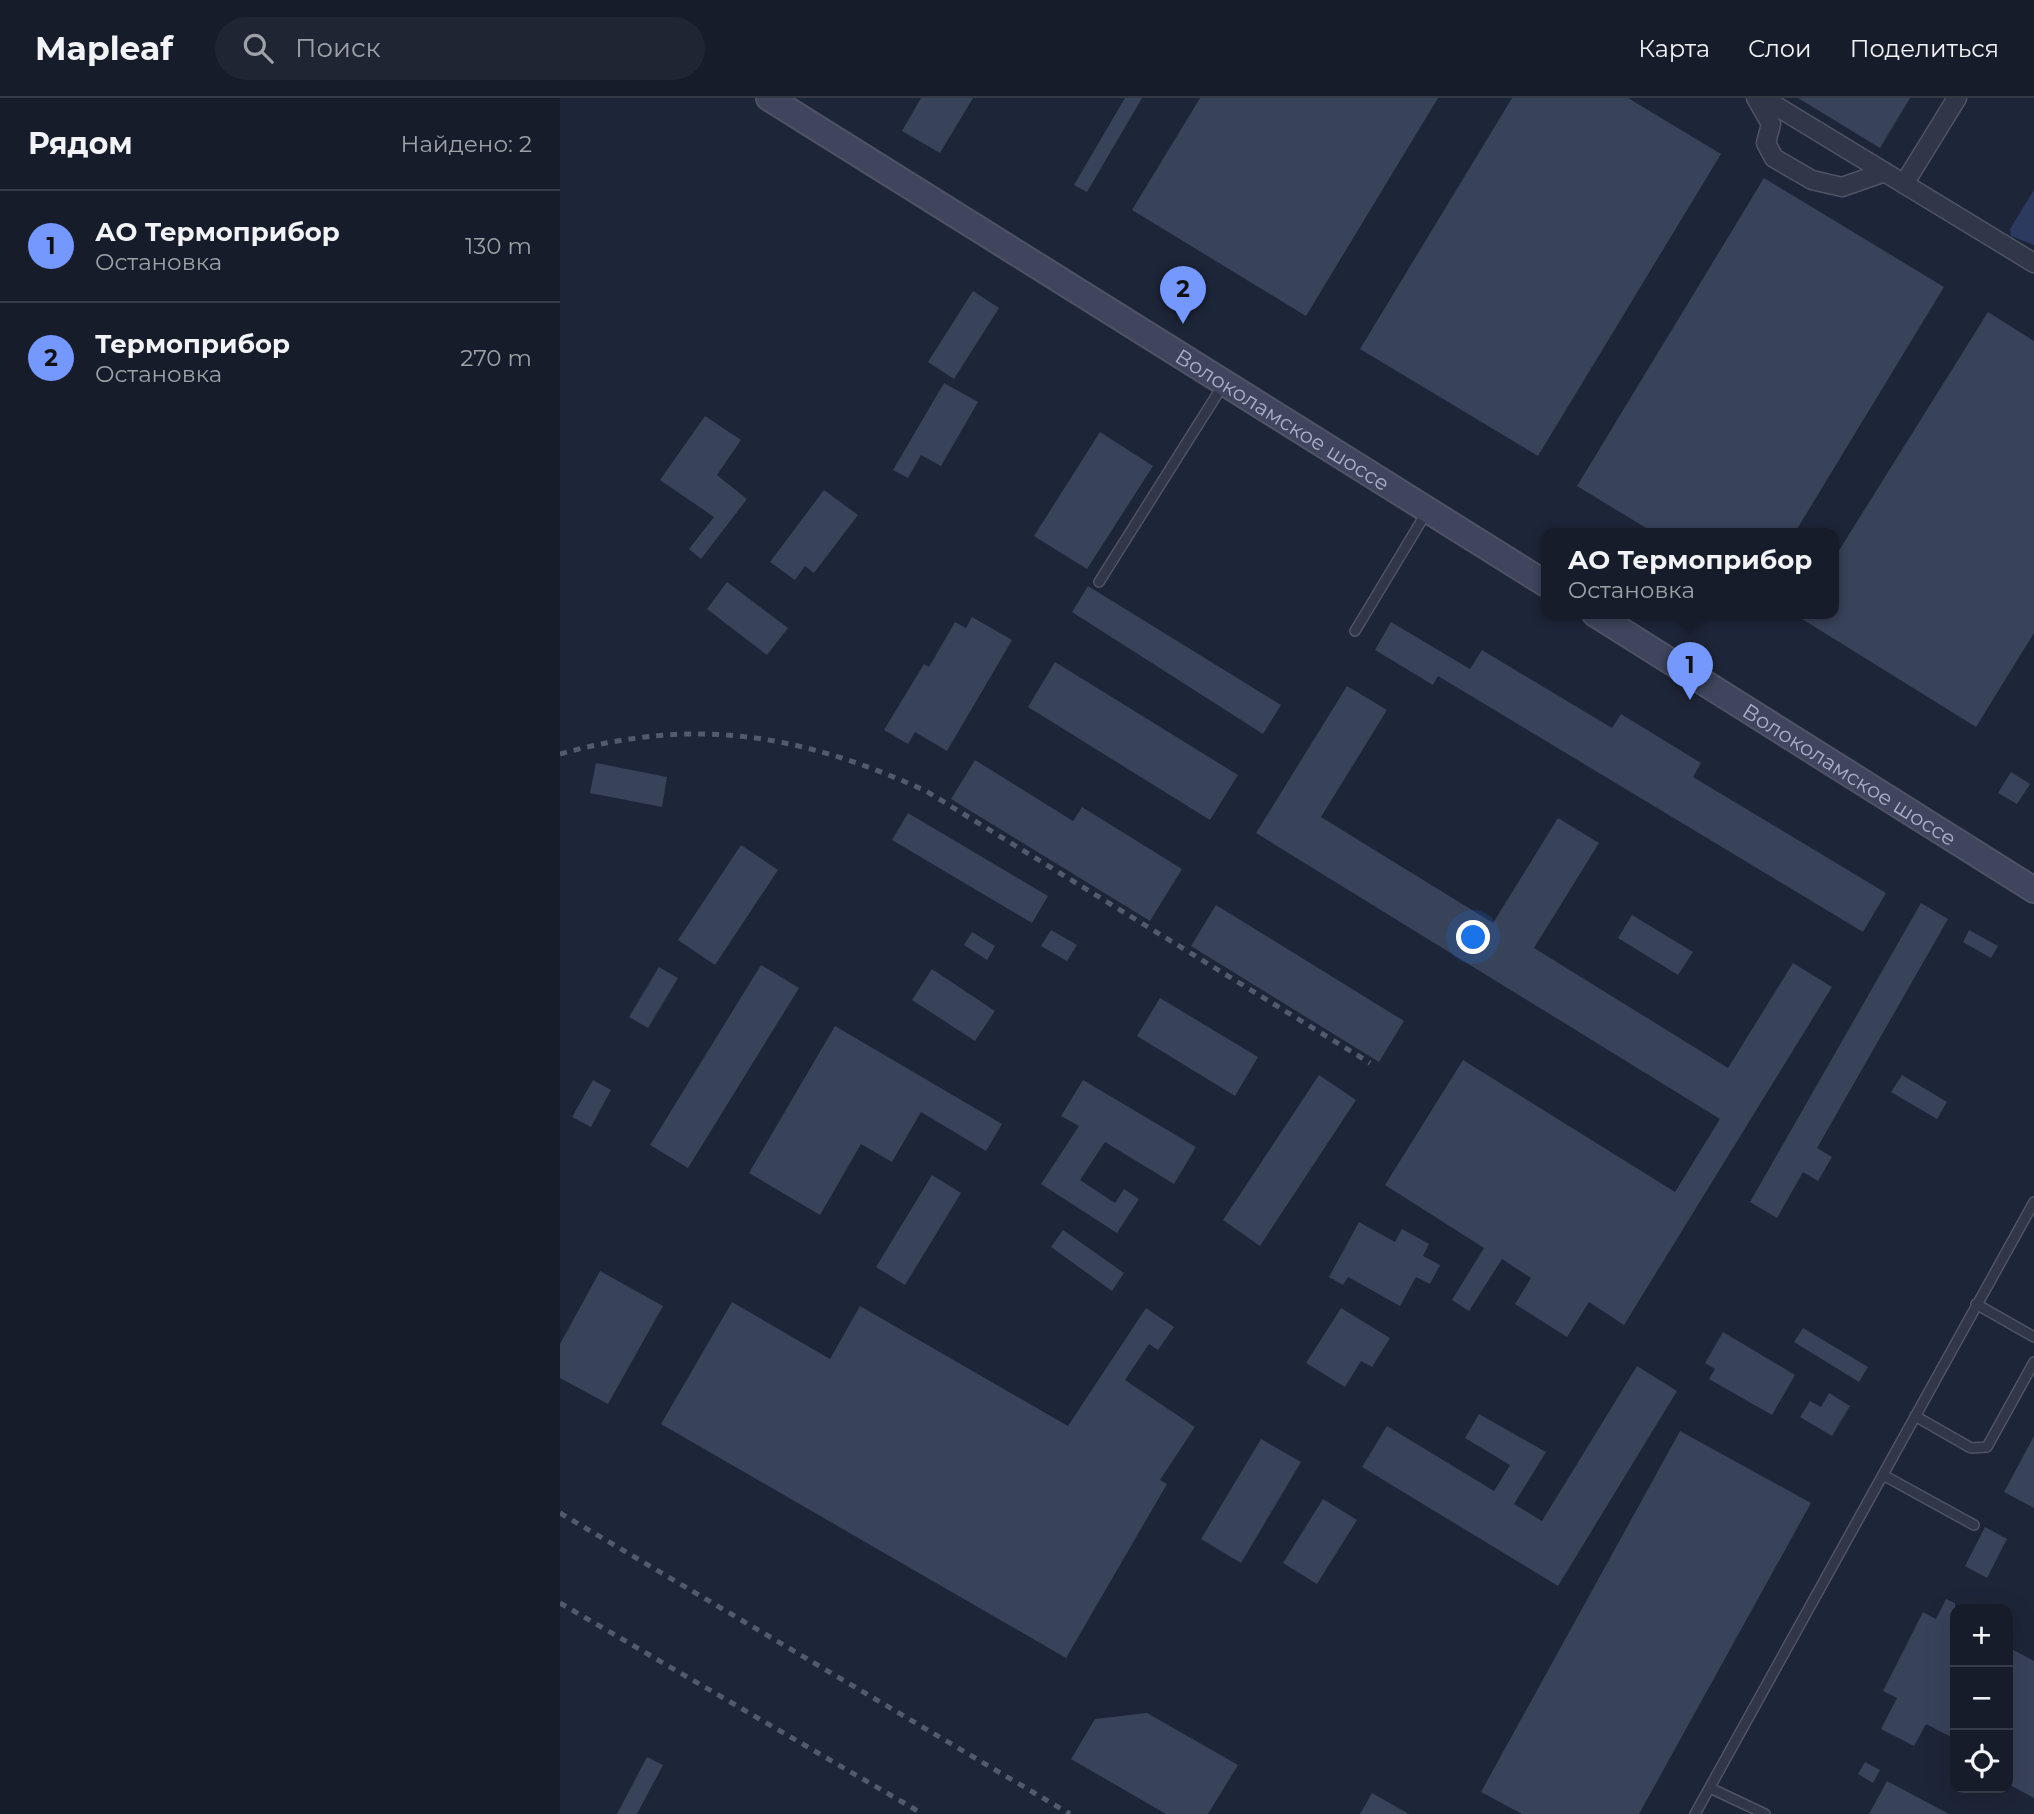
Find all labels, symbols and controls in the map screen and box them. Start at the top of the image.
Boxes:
search box [215,17,705,80]
text: Mapleaf [35,28,173,68]
icon: search [239,29,277,67]
text: Поиск [295,32,381,64]
text: Карта [1638,34,1710,63]
text: Слои [1748,34,1812,63]
text: Поделиться [1850,34,1999,63]
text: Рядом [28,125,133,162]
text: Найдено: 2 [401,130,532,158]
text: АО Термоприбор [95,216,340,248]
text: 1 [46,232,56,260]
text: 130 m [465,232,532,260]
text: Остановка [95,248,222,276]
pin: 2 [1160,266,1206,324]
text: Термоприбор [95,328,290,360]
street label: Волоколамское шоссе [1171,343,1394,496]
text: 2 [44,344,58,372]
text: 270 m [460,344,532,372]
text: Остановка [95,360,222,388]
popup [1541,528,1839,619]
text: АО Термоприбор [1568,544,1812,576]
text: Остановка [1568,576,1695,604]
pin: 1 [1667,642,1713,700]
street label: Волоколамское шоссе [1738,698,1961,851]
your location [1456,920,1490,954]
map controls [1950,1604,2013,1793]
button: + [1950,1604,2013,1667]
button: − [1950,1667,2013,1730]
button: locate [1950,1730,2013,1793]

